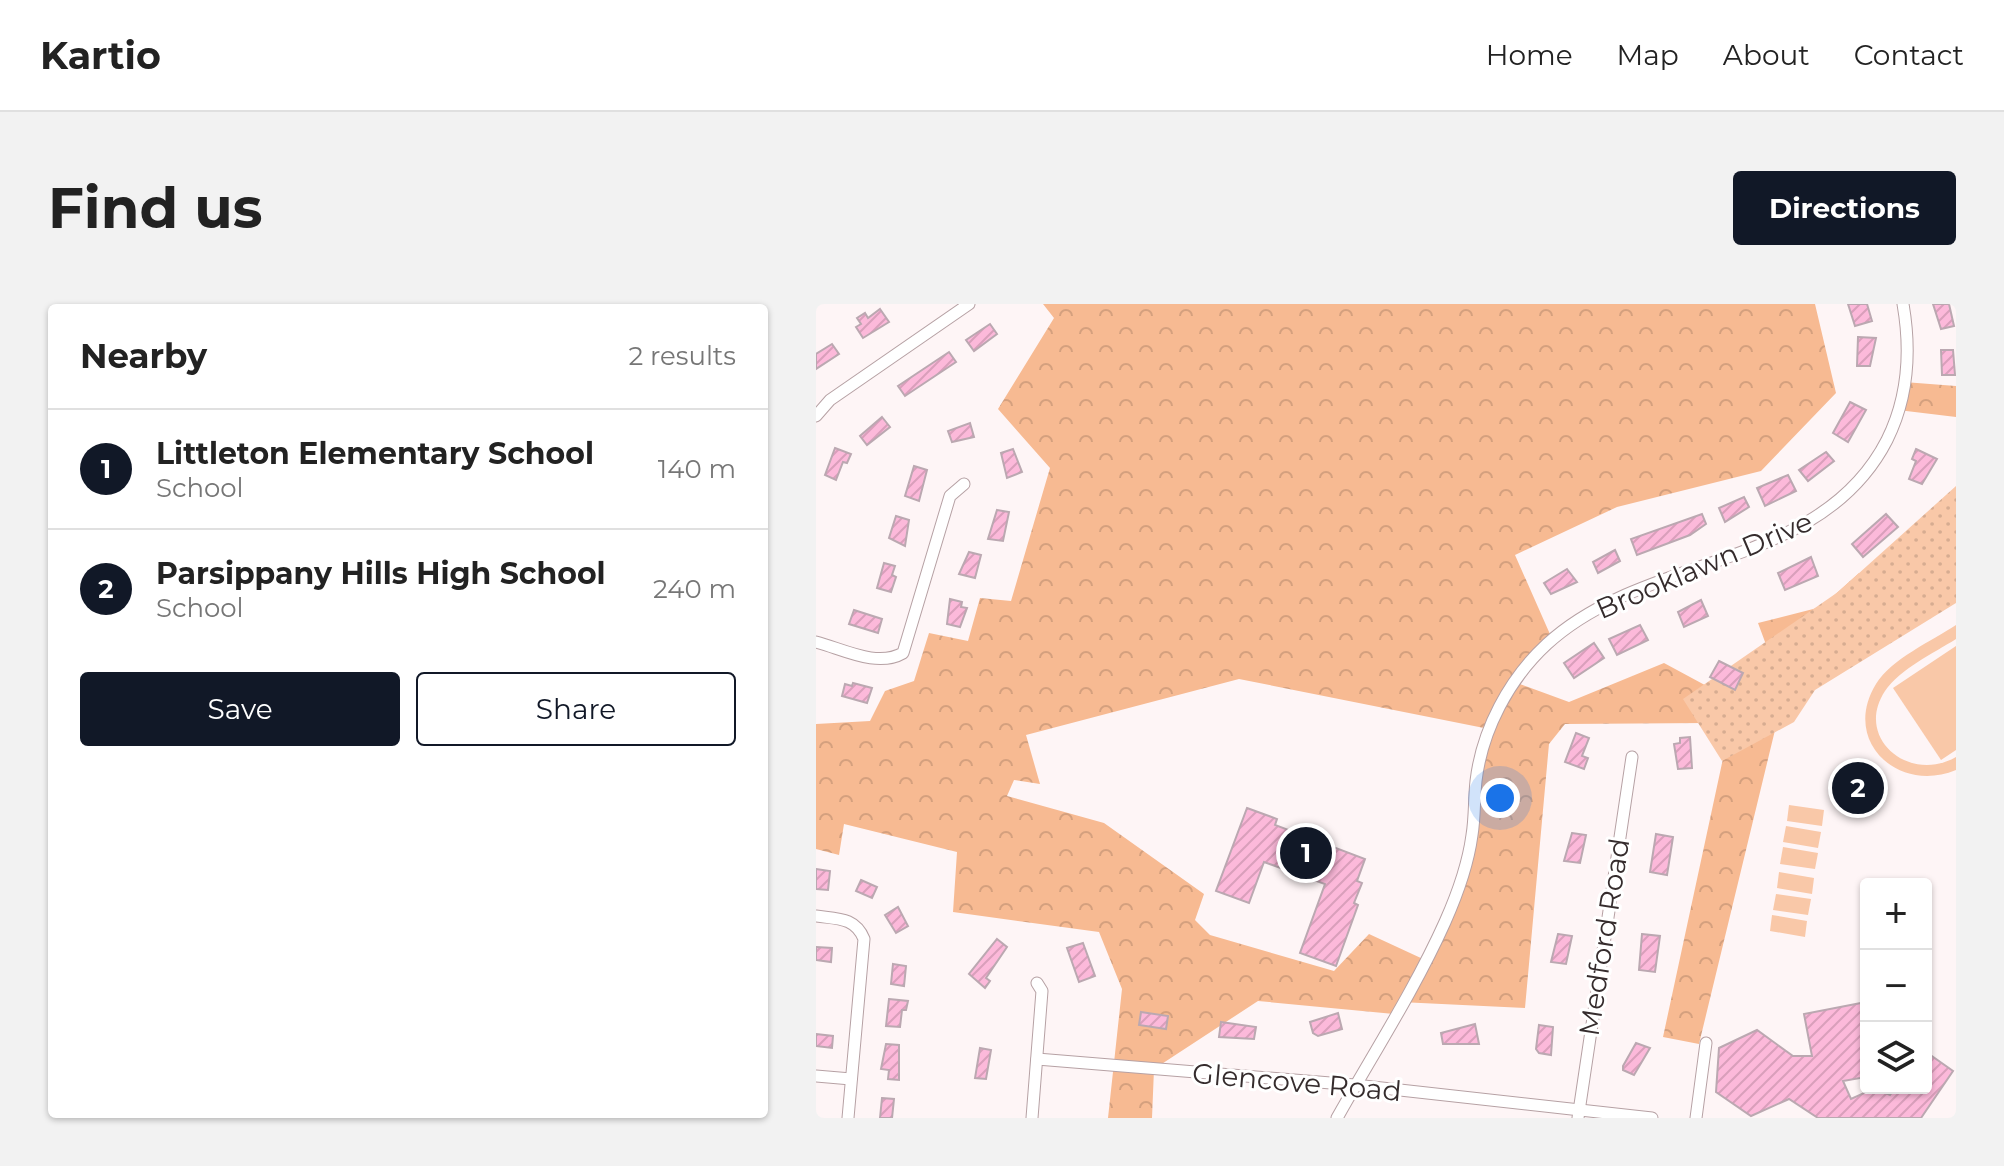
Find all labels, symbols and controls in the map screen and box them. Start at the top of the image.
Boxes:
text: Kartio [40,32,161,79]
text: Home [1486,38,1573,72]
text: Map [1617,38,1679,72]
text: About [1723,38,1810,72]
text: Contact [1854,38,1964,72]
button: Directions [1733,171,1956,245]
text: Find us [48,174,262,242]
text: Nearby [80,335,207,377]
text: 2 results [628,340,736,372]
text: Littleton Elementary School [156,435,594,472]
text: 1 [101,453,111,485]
text: 140 m [658,453,736,485]
text: School [156,472,244,504]
street label: Brooklawn Drive [1591,504,1817,626]
text: Parsippany Hills High School [156,555,606,592]
text: 2 [98,573,114,605]
text: 240 m [653,573,736,605]
text: School [156,592,244,624]
button: Save [80,672,400,746]
button: Share [416,672,736,746]
pin: 2 [1832,758,1884,818]
your location [1480,778,1520,818]
pin: 1 [1280,823,1332,883]
street label: Medford Road [1572,836,1636,1038]
map controls [1860,878,1932,1094]
button: + [1860,878,1932,950]
button: − [1860,950,1932,1022]
button: layers [1860,1022,1932,1094]
street label: Glencove Road [1191,1056,1403,1108]

